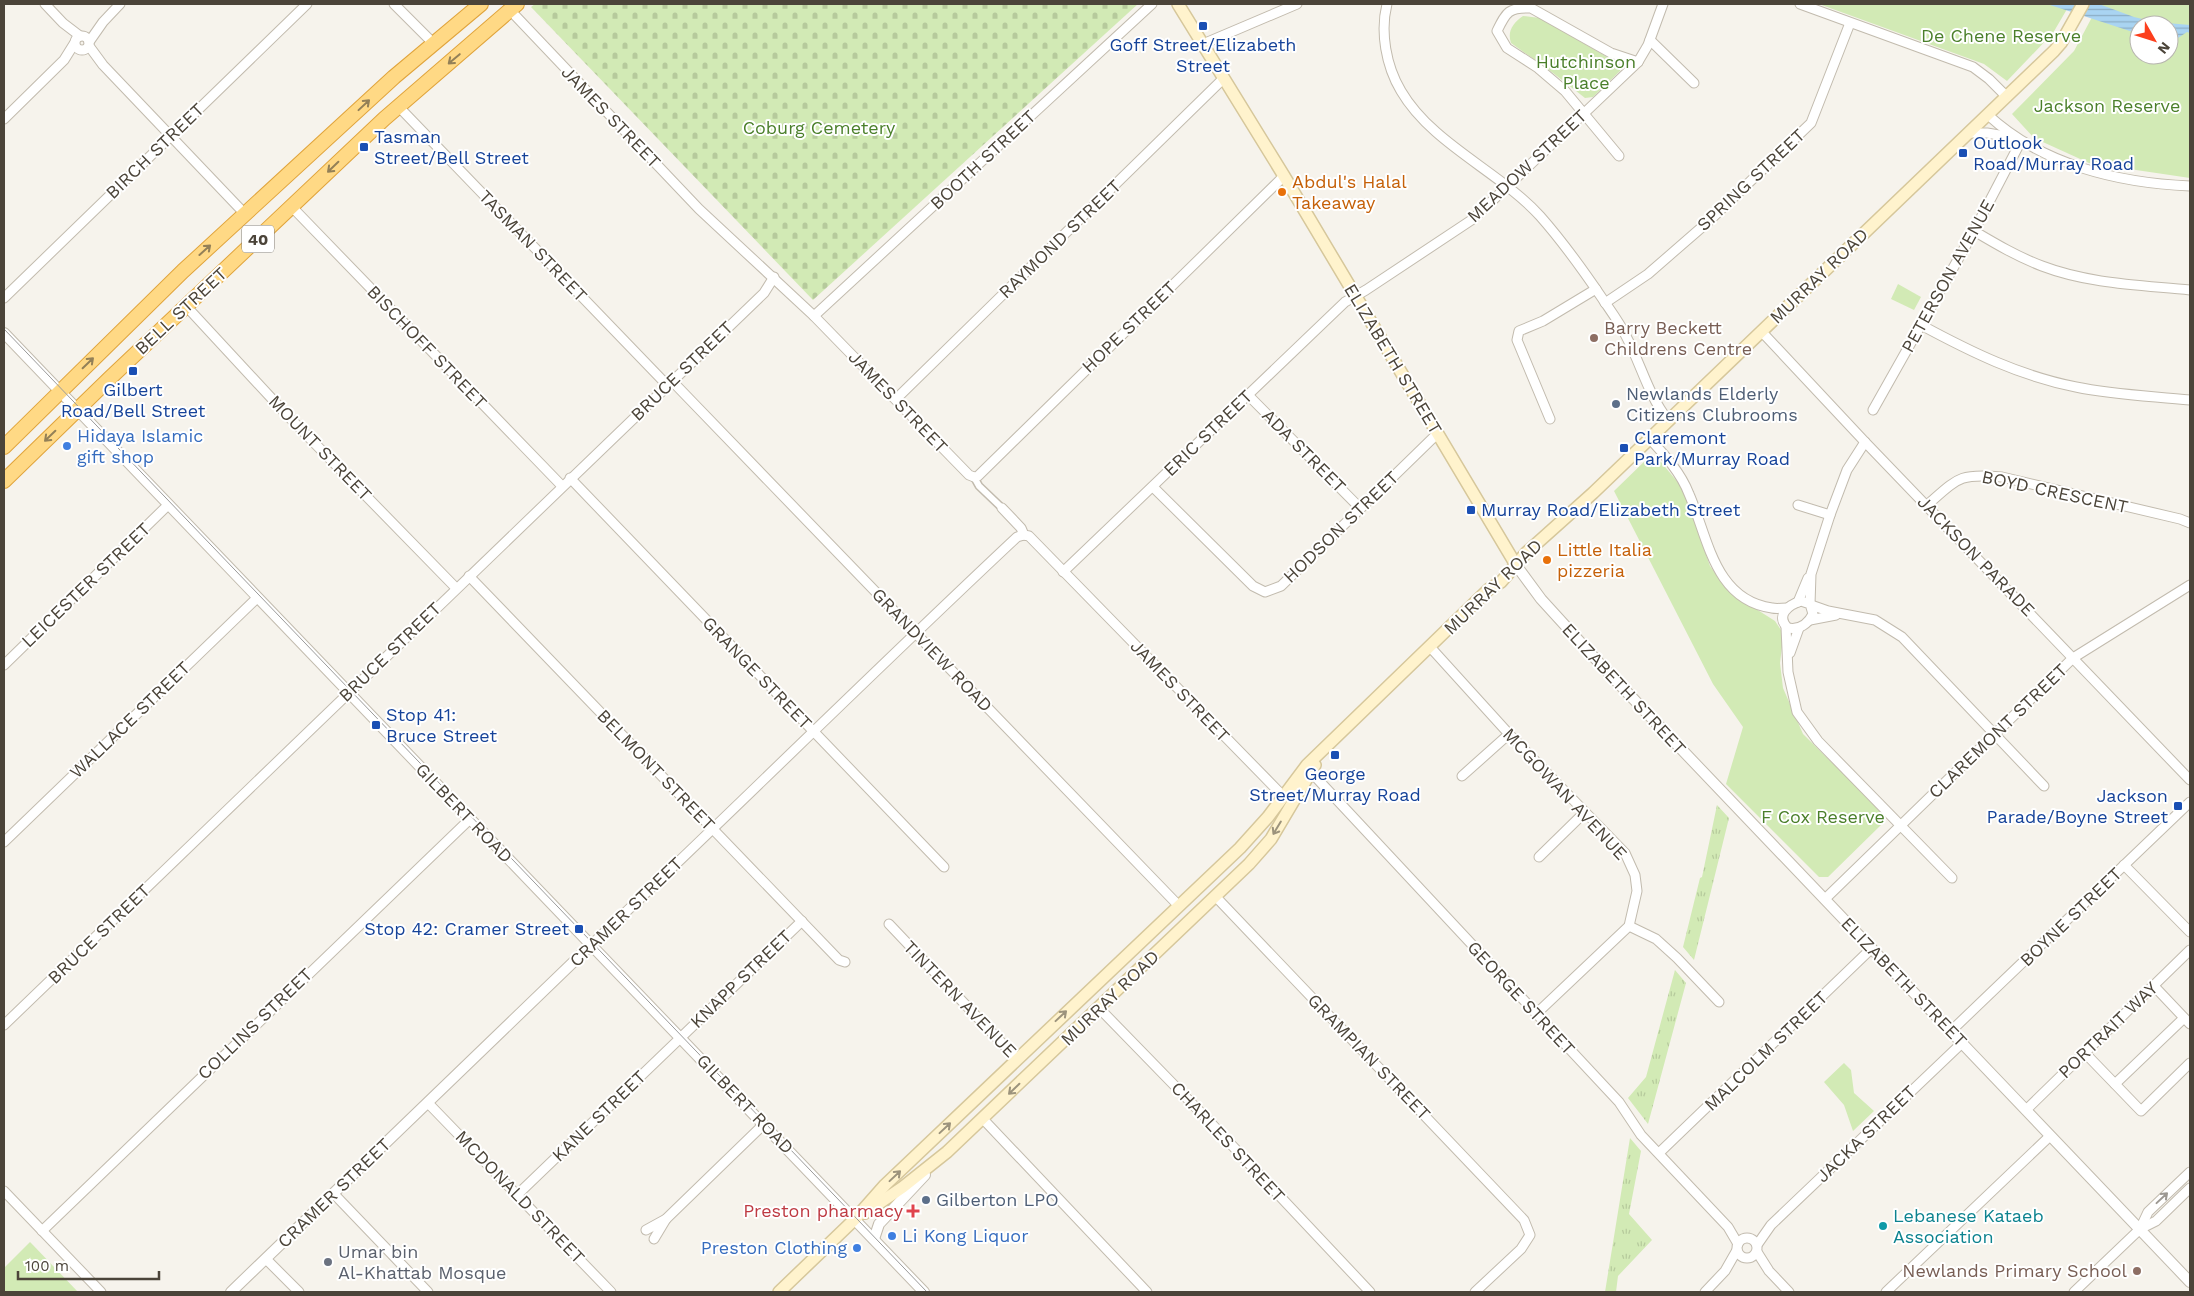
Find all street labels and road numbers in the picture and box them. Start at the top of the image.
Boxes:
street label: JAMES STREET [557,61,665,172]
street label: BIRCH STREET [101,98,208,203]
street label: BOOTH STREET [926,105,1040,214]
street label: MEADOW STREET [1463,105,1591,226]
street label: SPRING STREET [1692,124,1809,235]
street label: RAYMOND STREET [994,175,1125,302]
street label: TASMAN STREET [475,186,592,306]
street label: PETERSON AVENUE [1897,196,1998,356]
street label: MURRAY ROAD [1765,224,1872,328]
road number: 40 [242,225,274,252]
street label: BELL STREET [130,263,231,359]
street label: HOPE STREET [1077,276,1180,377]
street label: ELIZABETH STREET [1340,280,1447,438]
street label: BISCHOFF STREET [363,281,492,413]
street label: BRUCE STREET [626,316,737,425]
street label: JAMES STREET [844,346,952,457]
street label: ERIC STREET [1159,385,1256,480]
street label: MOUNT STREET [265,390,376,505]
street label: ADA STREET [1258,405,1351,497]
street label: HODSON STREET [1279,466,1403,587]
street label: BOYD CRESCENT [1980,466,2130,517]
street label: JACKSON PARADE [1913,491,2039,620]
street label: LEICESTER STREET [17,518,154,651]
street label: MURRAY ROAD [1439,535,1546,639]
street label: GRANDVIEW ROAD [868,583,997,716]
street label: BRUCE STREET [334,597,445,706]
street label: GRANGE STREET [698,612,817,733]
street label: ELIZABETH STREET [1558,619,1691,759]
street label: JAMES STREET [1126,635,1234,746]
street label: WALLACE STREET [65,657,194,782]
street label: CLAREMONT STREET [1924,659,2071,802]
street label: BELMONT STREET [593,705,720,835]
street label: MCGOWAN AVENUE [1499,723,1632,864]
street label: GILBERT ROAD [412,758,517,867]
street label: CRAMER STREET [565,852,687,971]
street label: BOYNE STREET [2015,863,2126,970]
street label: BRUCE STREET [43,879,154,988]
street label: ELIZABETH STREET [1837,913,1972,1051]
street label: KNAPP STREET [686,925,796,1032]
street label: TINTERN AVENUE [899,936,1021,1061]
street label: GEORGE STREET [1463,936,1580,1059]
street label: MURRAY ROAD [1056,946,1163,1050]
street label: COLLINS STREET [193,963,316,1084]
street label: PORTRAIT WAY [2054,977,2162,1082]
street label: MALCOLM STREET [1700,986,1832,1115]
street label: GRAMPIAN STREET [1304,989,1435,1124]
street label: GILBERT ROAD [693,1049,798,1158]
street label: KANE STREET [547,1066,650,1166]
street label: CHARLES STREET [1167,1077,1290,1206]
street label: JACKA STREET [1811,1081,1920,1186]
street label: MCDONALD STREET [451,1126,589,1268]
street label: CRAMER STREET [273,1133,395,1252]

